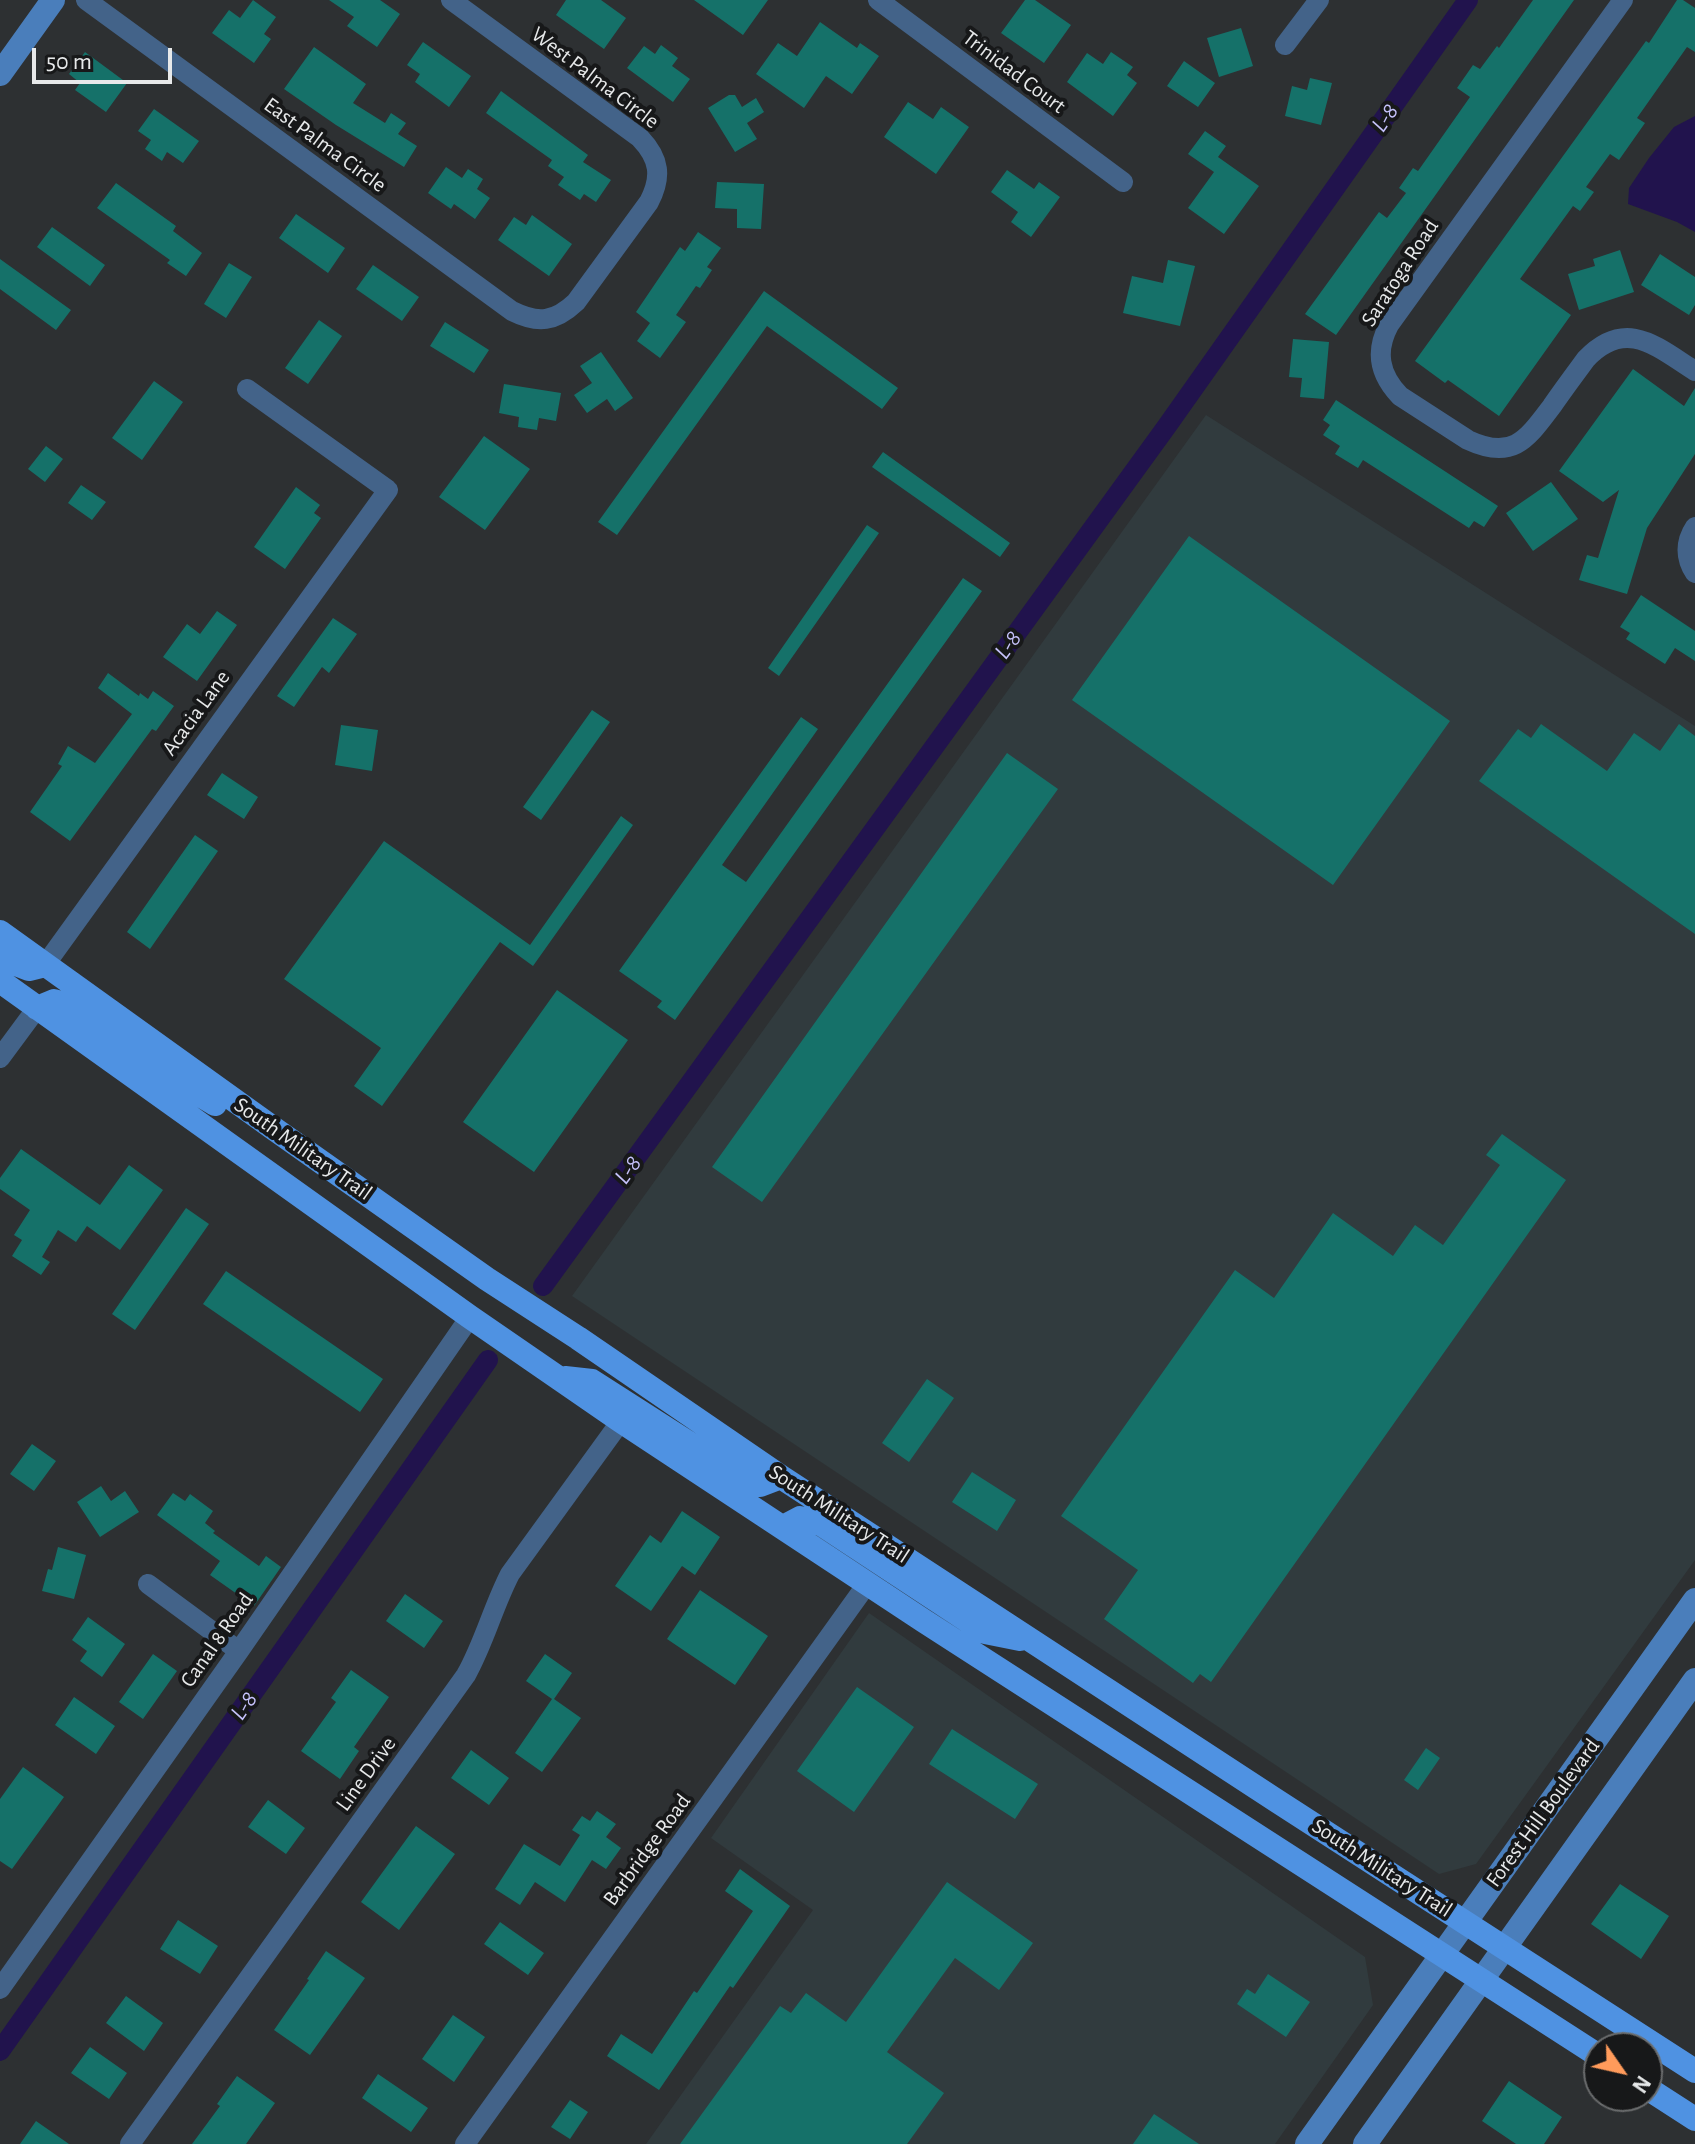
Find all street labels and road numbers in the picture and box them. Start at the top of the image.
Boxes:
street label: West Palma Circle [526,21,664,135]
street label: Trinidad Court [957,25,1071,119]
street label: East Palma Circle [259,92,391,198]
street label: Saratoga Road [1356,214,1444,332]
street label: Acacia Lane [156,665,236,761]
street label: South Military Trail [229,1092,377,1206]
street label: South Military Trail [764,1459,914,1569]
street label: Canal 8 Road [175,1587,259,1693]
street label: Line Drive [330,1732,402,1816]
street label: Forest Hill Boulevard [1480,1734,1606,1892]
street label: Barbridge Road [598,1789,696,1911]
street label: South Military Trail [1307,1813,1457,1923]

